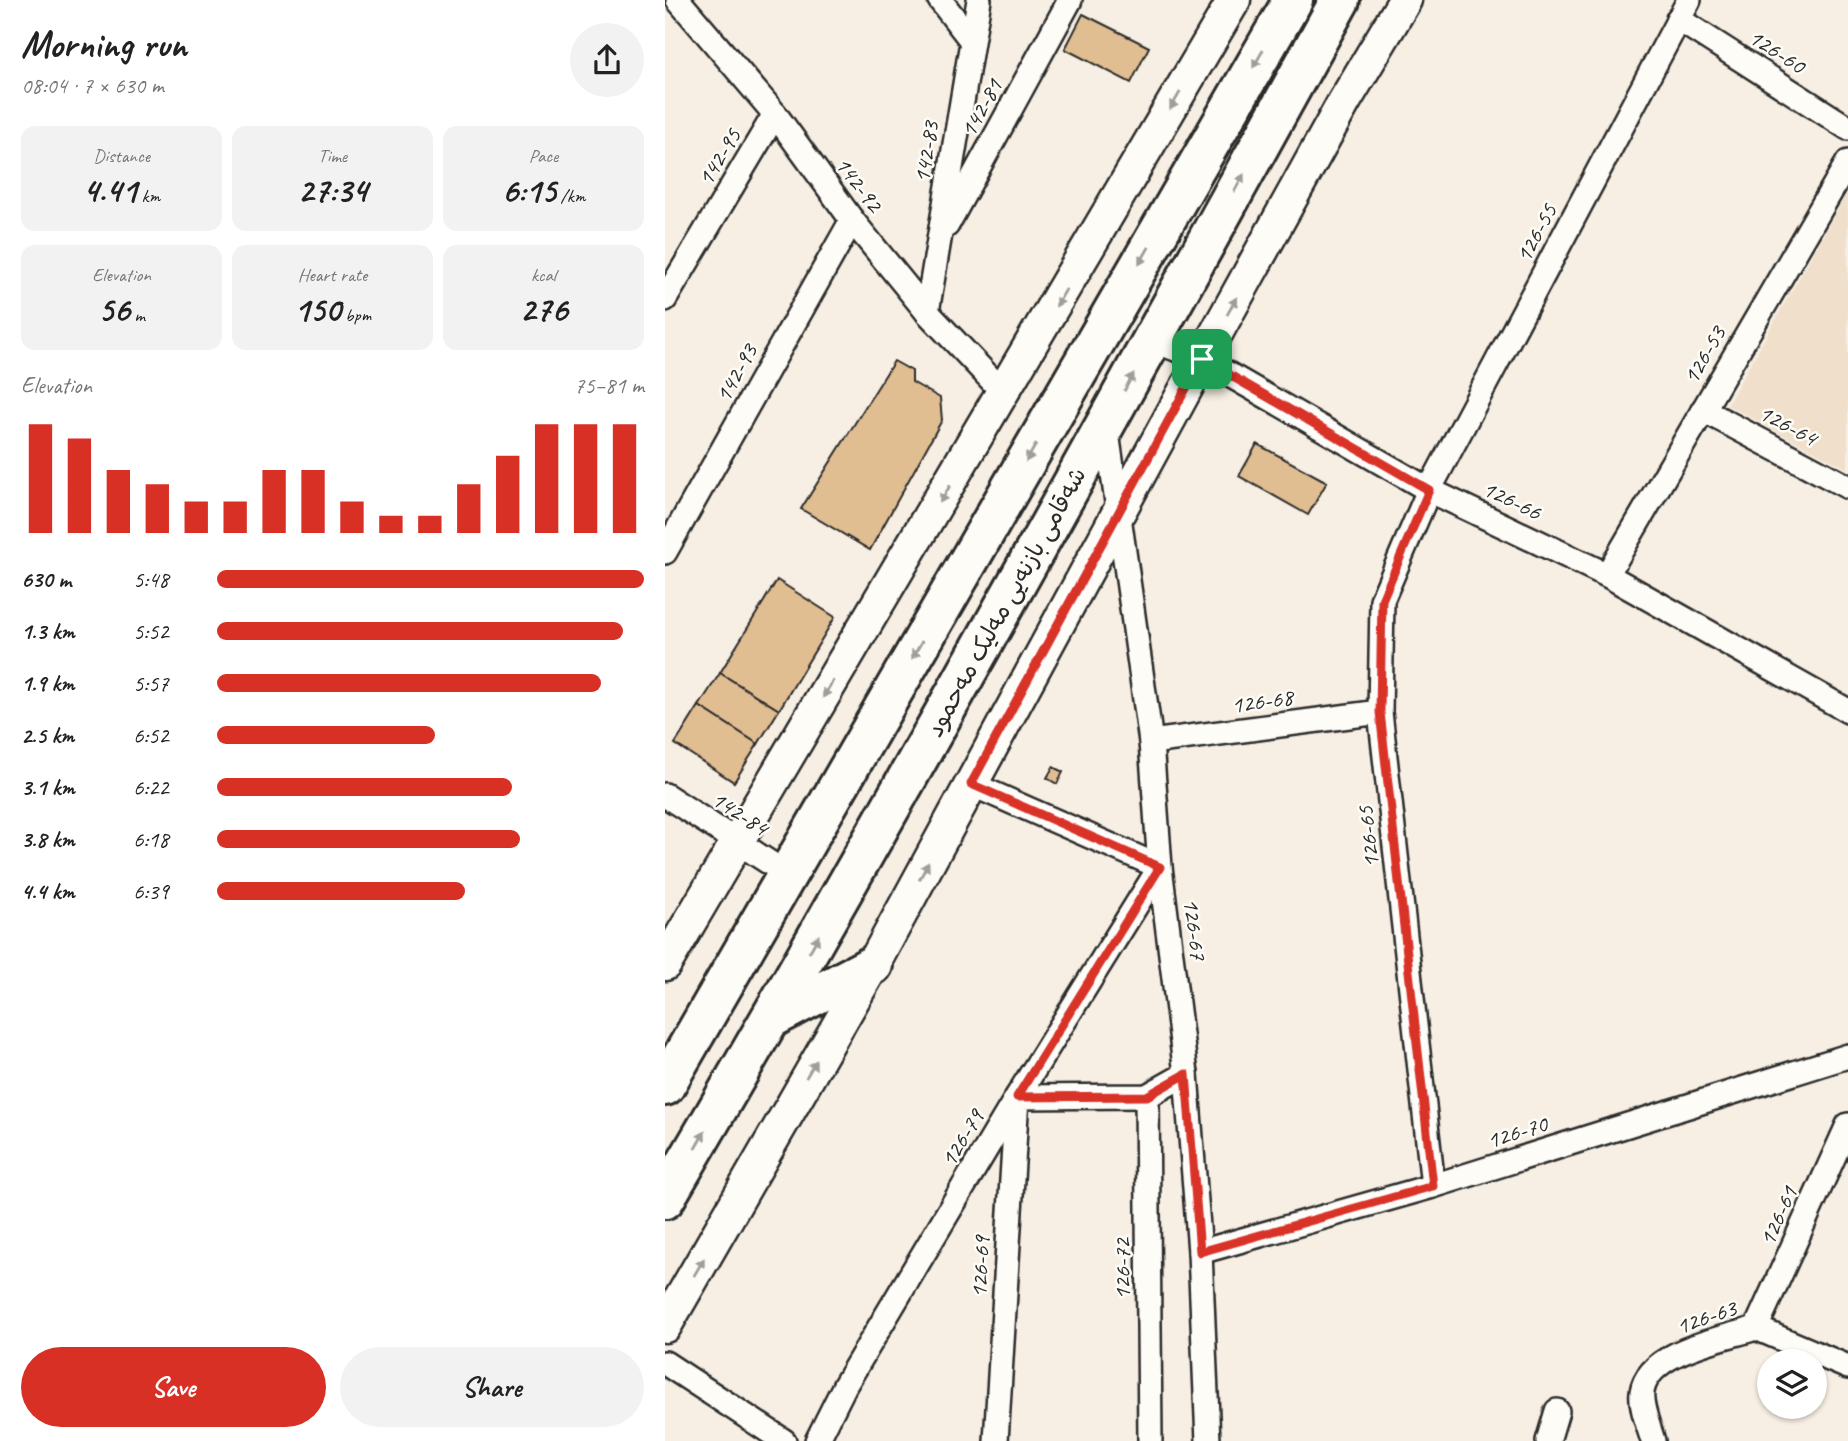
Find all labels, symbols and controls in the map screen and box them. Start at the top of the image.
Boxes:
text: Morning run [21,21,187,68]
street label: 126-60 [1743,22,1813,82]
button: share [570,23,644,97]
one-way arrow [1252,49,1264,69]
text: 08:04 · 7 × 630 m [21,71,164,100]
street label: 142-81 [953,73,1010,142]
one-way arrow [1169,92,1181,111]
street label: 142-83 [906,117,946,185]
street label: 142-95 [690,122,748,191]
text: Distance [93,144,150,168]
text: Time [318,144,347,168]
text: Pace [529,144,558,168]
street label: 142-92 [828,150,891,219]
text: 4.41 [83,168,137,213]
text: 27:34 [298,168,367,213]
text: 6:15 [502,168,556,213]
one-way arrow [1233,173,1245,193]
text: km [137,184,160,208]
text: /km [556,184,585,208]
street label: 126-55 [1508,198,1564,267]
one-way arrow [1139,246,1151,266]
text: Elevation [92,263,151,287]
text: Heart rate [298,263,367,287]
text: kcal [531,263,556,287]
text: 56 [98,287,130,332]
text: 150 [294,287,341,332]
text: 276 [520,287,567,332]
one-way arrow [1054,288,1067,307]
one-way arrow [1225,295,1237,315]
text: m [130,303,145,327]
text: bpm [341,303,371,327]
street label: 126-53 [1676,319,1734,389]
pin [1172,329,1232,389]
street label: 142-93 [708,337,765,407]
icon: arrive [1183,340,1221,378]
text: Elevation [21,371,92,400]
text: 75–81 m [574,371,644,400]
one-way arrow [1123,373,1135,392]
street label: 126-64 [1754,397,1824,454]
one-way arrow [1025,443,1037,463]
street label: شەقامی بازنەیی مەلیک مەحمود [919,462,1093,742]
street label: 126-66 [1478,473,1547,528]
one-way arrow [938,484,951,503]
text: 630 m [21,565,71,594]
text: 5:48 [133,565,169,594]
text: 1.3 km [21,617,75,646]
text: 5:52 [133,617,169,646]
one-way arrow [911,640,923,660]
text: 1.9 km [21,669,74,698]
text: 5:57 [133,669,169,698]
one-way arrow [822,679,834,698]
street label: 126-68 [1229,682,1297,720]
text: 2.5 km [21,721,74,750]
text: 6:52 [133,721,169,750]
text: 3.1 km [21,773,75,802]
text: 6:22 [133,773,169,802]
street label: 142-84 [706,784,776,844]
street label: 126-65 [1350,803,1386,869]
text: 3.8 km [21,825,75,854]
text: 6:18 [133,825,169,854]
one-way arrow [918,861,929,881]
text: 4.4 km [21,877,75,906]
text: 6:39 [133,877,169,906]
street label: 126-67 [1176,896,1214,963]
one-way arrow [807,934,820,953]
one-way arrow [805,1059,817,1078]
street label: 126-79 [933,1102,992,1172]
street label: 126-70 [1483,1108,1553,1155]
one-way arrow [693,1131,706,1150]
street label: 126-61 [1752,1181,1805,1250]
street label: 126-69 [963,1233,997,1299]
street label: 126-72 [1107,1236,1137,1300]
one-way arrow [693,1257,705,1276]
street label: 126-63 [1672,1292,1742,1341]
button: Save [21,1347,326,1427]
button: Share [340,1347,644,1427]
map controls [1757,1349,1827,1419]
button: layers [1757,1349,1827,1419]

